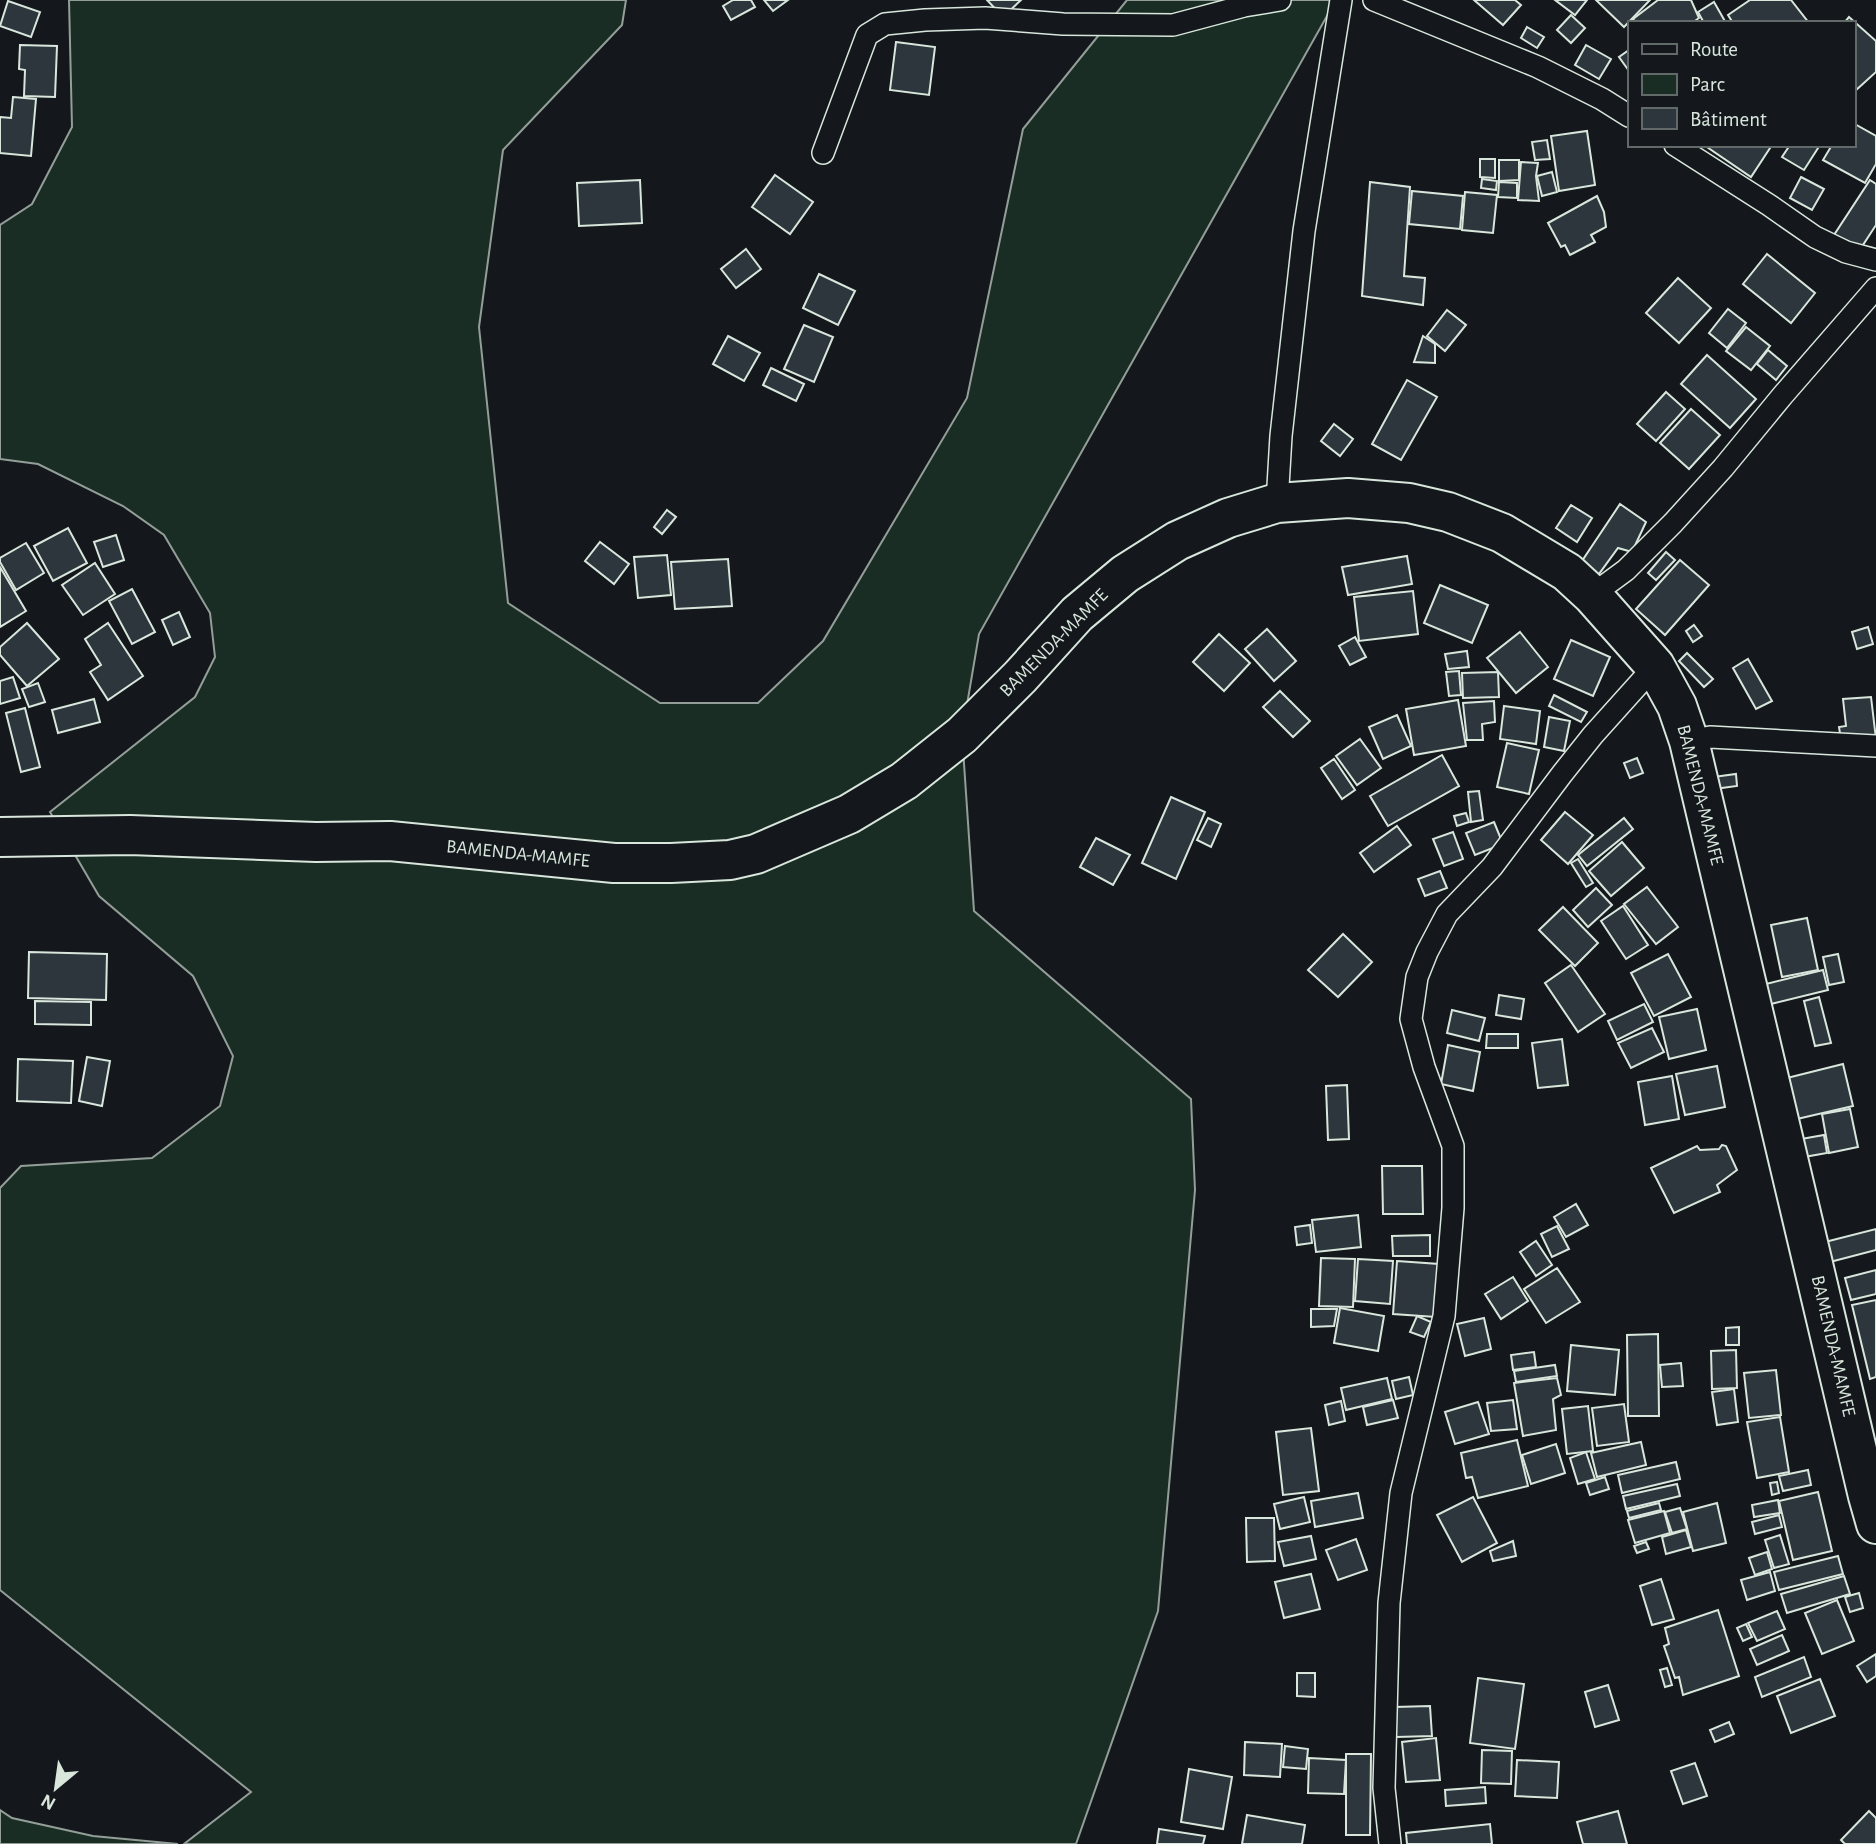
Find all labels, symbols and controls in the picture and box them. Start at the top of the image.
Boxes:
legend [1628,21,1855,147]
text: Route [1690,39,1738,60]
text: Parc [1690,74,1725,95]
text: Bâtiment [1690,109,1767,130]
street label: BAMENDA-MAMFE [996,585,1112,701]
street label: BAMENDA-MAMFE [1673,723,1727,867]
street label: BAMENDA-MAMFE [445,837,591,871]
street label: BAMENDA-MAMFE [1808,1274,1858,1418]
north arrow [21,1753,91,1823]
text: N [38,1790,59,1813]

